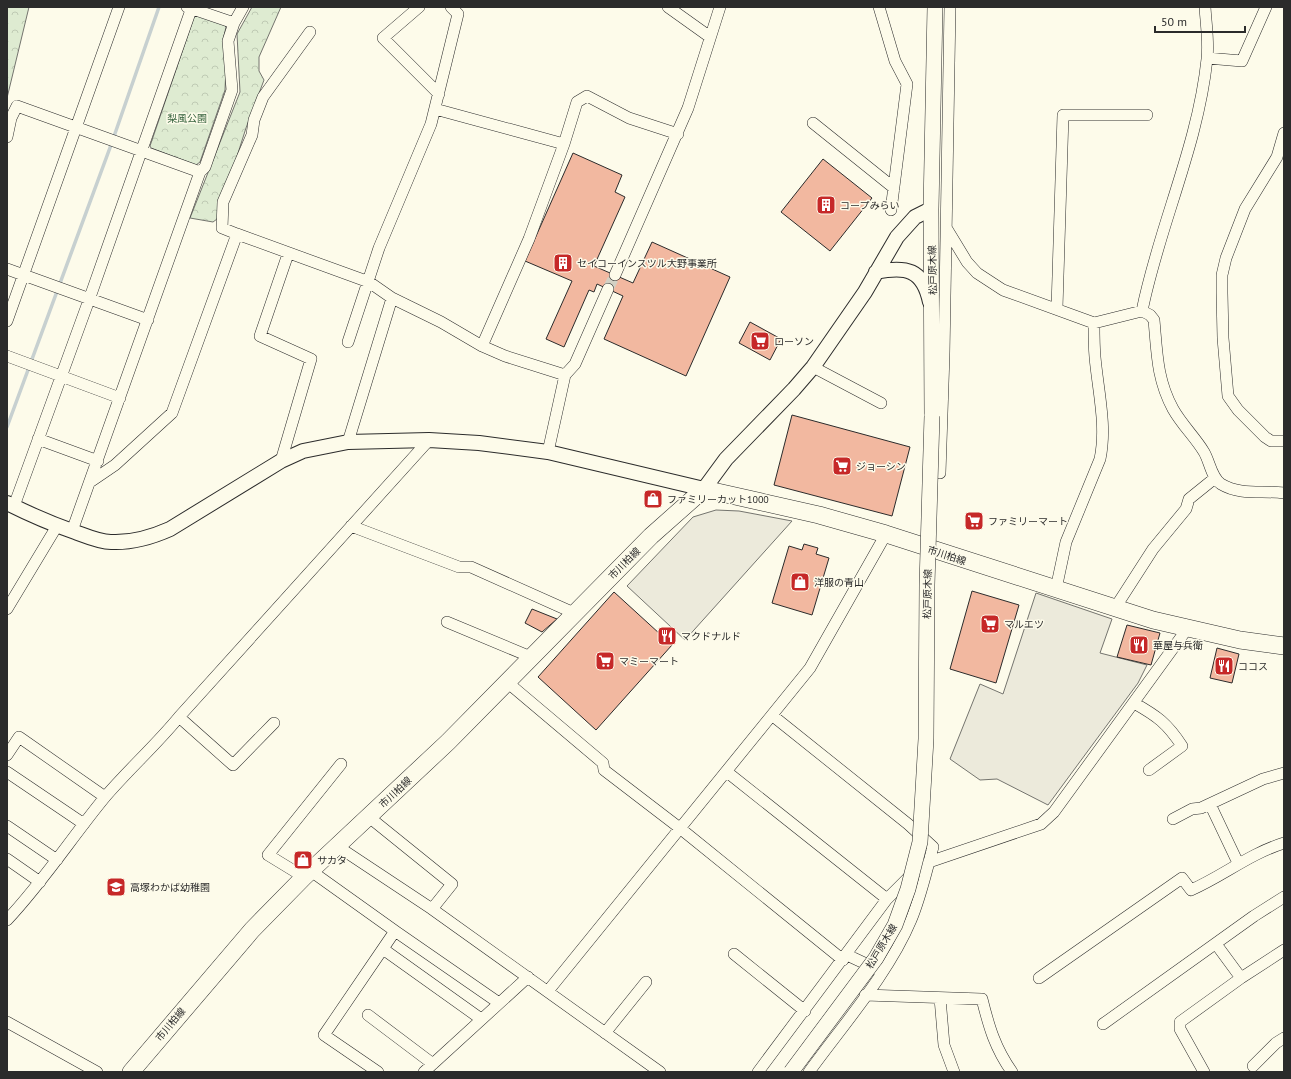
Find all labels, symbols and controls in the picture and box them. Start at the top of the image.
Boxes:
scale bar [1155,8,1245,34]
text: 50 m [1161,14,1187,29]
park label: 梨風公園 [167,112,207,125]
building icon: コープみらい [815,194,837,216]
place label: コープみらい [840,199,899,212]
street label: 松戸原木線 [926,245,939,295]
building icon: セイコーインスツル大野事業所 [552,252,574,274]
place label: セイコーインスツル大野事業所 [577,257,717,270]
supermarket icon: ローソン [749,330,771,352]
place label: ローソン [774,335,814,348]
supermarket icon: ジョーシン [831,455,853,477]
place label: ジョーシン [856,460,906,473]
shop icon: ファミリーカット1000 [642,488,664,510]
place label: ファミリーカット1000 [667,493,769,506]
supermarket icon: ファミリーマート [963,510,985,532]
place label: ファミリーマート [988,515,1068,528]
street label: 市川柏線 [926,543,968,568]
street label: 市川柏線 [606,545,643,582]
street label: 松戸原木線 [921,569,934,619]
shop icon: 洋服の青山 [789,571,811,593]
place label: 洋服の青山 [814,576,864,589]
supermarket icon: マルエツ [979,613,1001,635]
place label: マルエツ [1004,618,1044,631]
restaurant icon: マクドナルド [656,625,678,647]
place label: マクドナルド [681,630,741,643]
restaurant icon: 華屋与兵衛 [1128,634,1150,656]
place label: 華屋与兵衛 [1153,639,1203,652]
supermarket icon: マミーマート [594,650,616,672]
place label: マミーマート [619,655,679,668]
restaurant icon: ココス [1213,655,1235,677]
place label: ココス [1238,660,1268,673]
street label: 市川柏線 [376,774,414,811]
shop icon: サカタ [292,849,314,871]
place label: サカタ [317,854,347,867]
school or university icon: 高塚わかば幼稚園 [105,876,127,898]
place label: 高塚わかば幼稚園 [130,881,210,894]
street label: 松戸原木線 [863,921,900,971]
street label: 市川柏線 [153,1005,188,1044]

